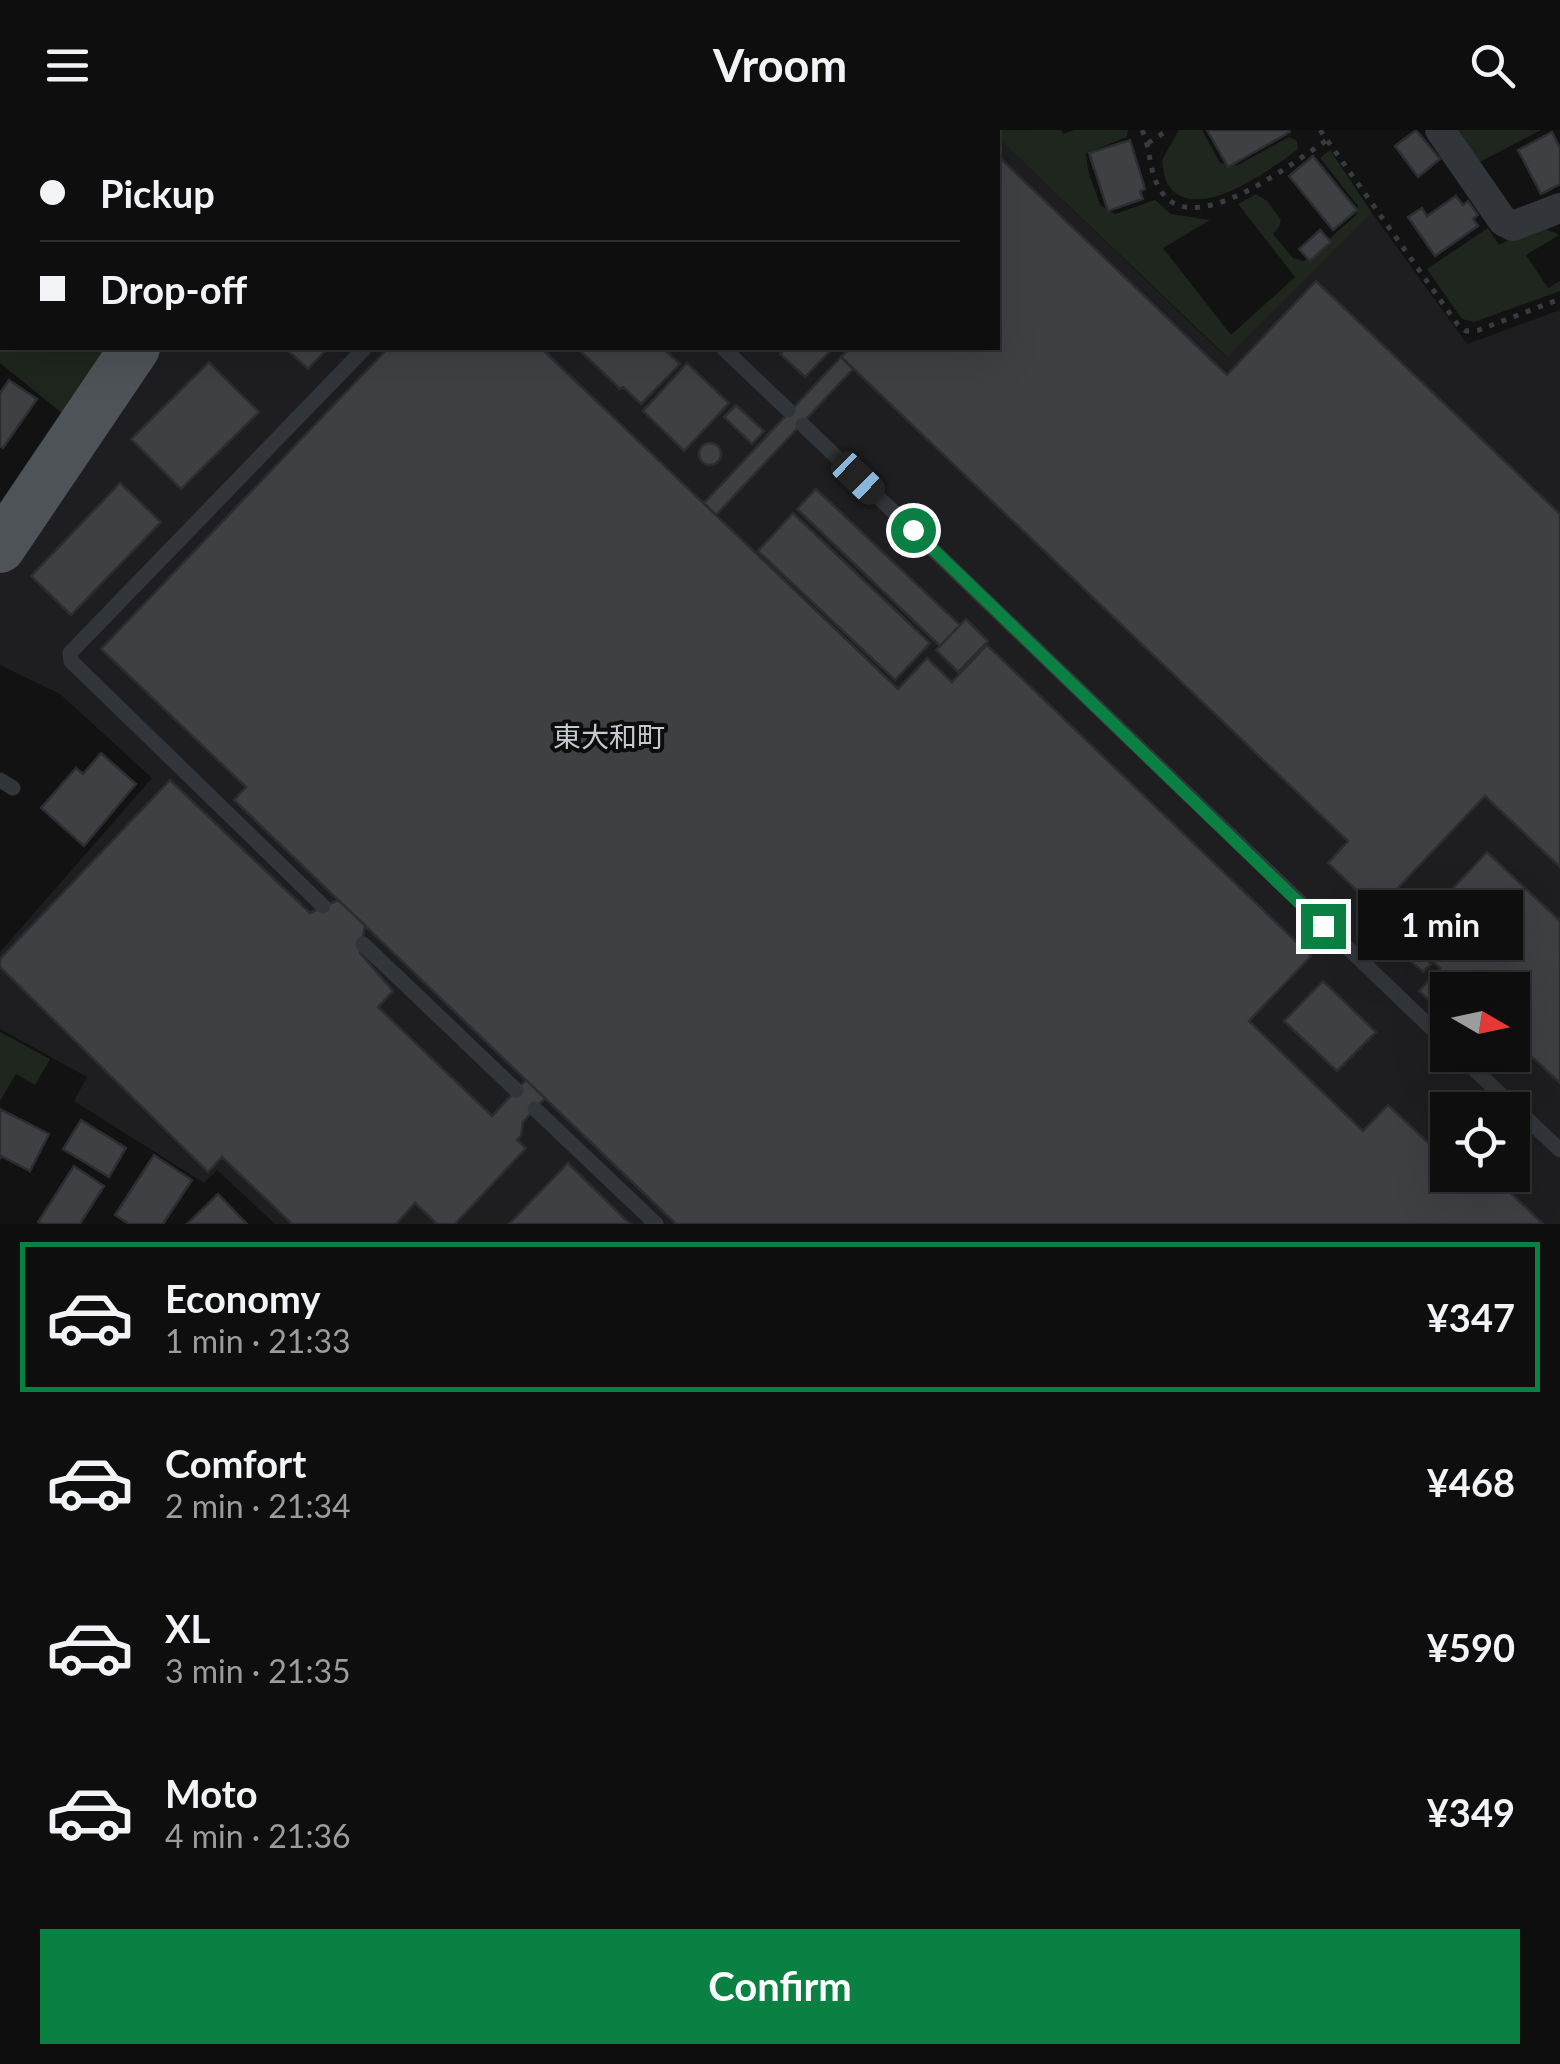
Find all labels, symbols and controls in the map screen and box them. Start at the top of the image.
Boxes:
icon: menu [40,38,95,93]
text: Vroom [713,38,847,92]
icon: search [1465,38,1520,93]
text: Pickup [100,170,215,216]
text: Drop-off [100,266,247,312]
car [826,446,890,510]
route start [891,508,936,553]
district label: 東大和町 [553,719,665,753]
callout: 1 min [1358,891,1523,961]
route end [1301,904,1346,949]
text: 1 min [1401,905,1480,944]
north arrow [1430,972,1530,1072]
map controls [1430,972,1530,1192]
button: locate [1430,1092,1530,1192]
icon: car [45,1272,135,1362]
text: Economy [165,1275,320,1321]
text: ¥347 [1427,1294,1515,1340]
text: 1 min · 21:33 [165,1321,351,1360]
icon: car [45,1437,135,1527]
text: Comfort [165,1440,306,1486]
text: ¥468 [1427,1459,1515,1505]
text: 2 min · 21:34 [165,1486,351,1525]
icon: car [45,1602,135,1692]
text: XL [165,1605,210,1651]
text: ¥590 [1427,1624,1515,1670]
text: 3 min · 21:35 [165,1651,351,1690]
icon: car [45,1767,135,1857]
text: Moto [165,1770,258,1816]
text: ¥349 [1427,1789,1515,1835]
text: 4 min · 21:36 [165,1816,351,1855]
button: Confirm [40,1929,1520,2044]

